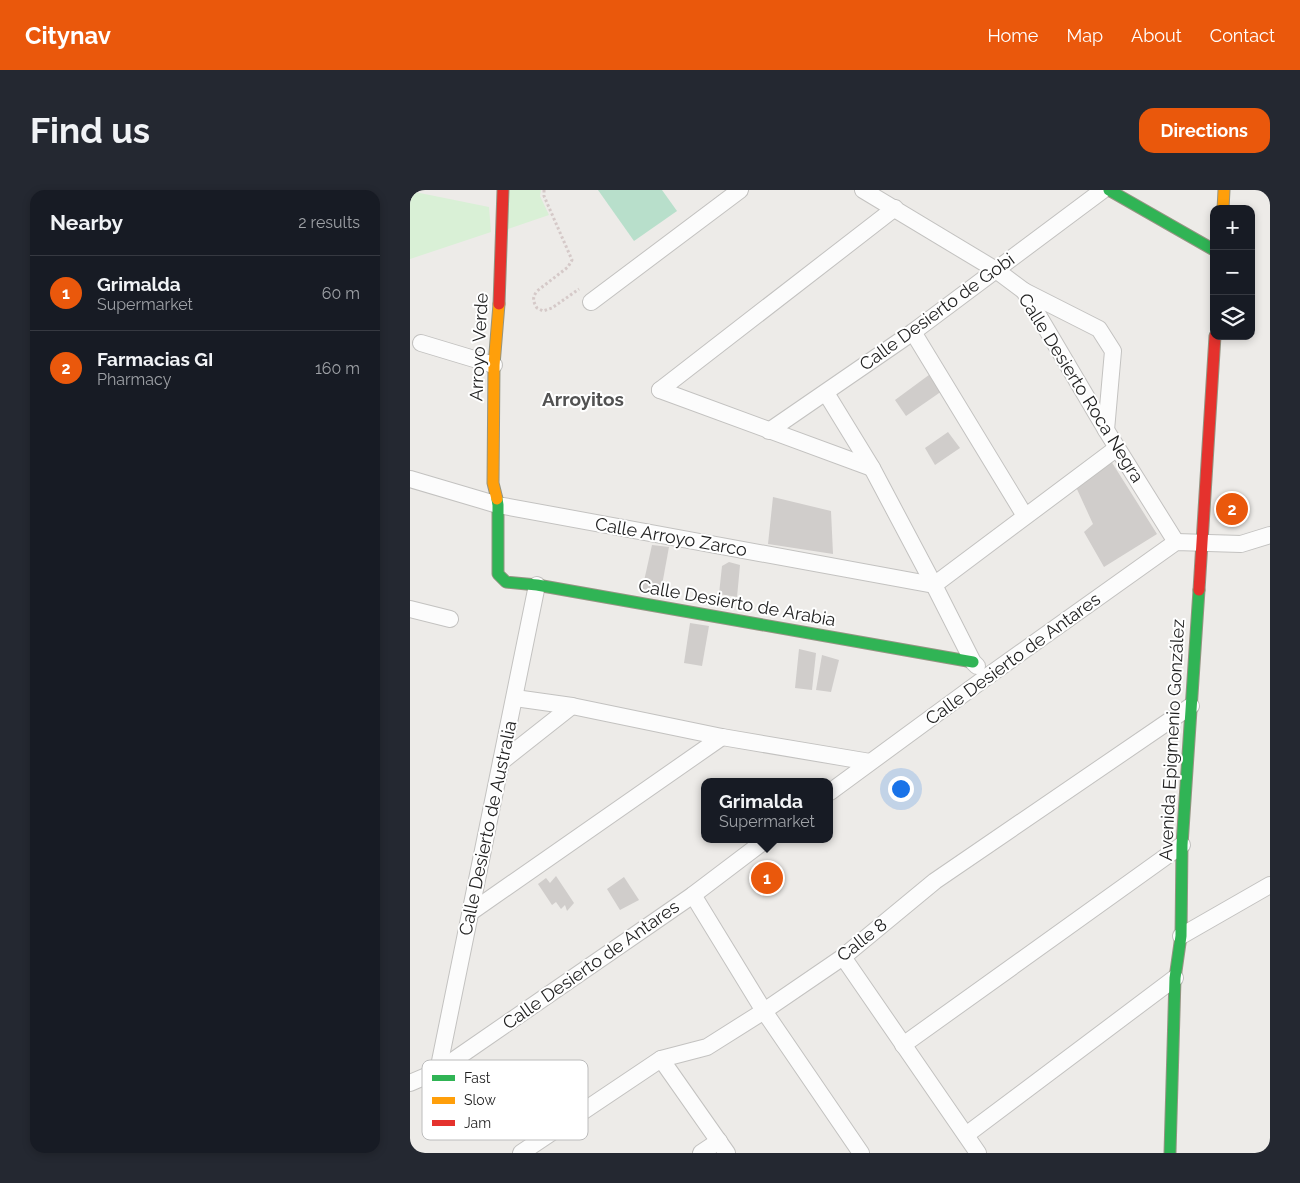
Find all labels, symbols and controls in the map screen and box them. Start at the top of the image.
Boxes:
text: Citynav [25,21,111,50]
text: Home [987,25,1038,46]
text: Map [1066,25,1103,46]
text: About [1131,25,1182,46]
text: Contact [1210,25,1275,46]
button: Directions [1139,108,1270,153]
text: Find us [30,110,150,151]
map controls [1210,205,1255,340]
button: + [1210,205,1255,250]
text: Nearby [50,210,123,235]
text: 2 results [298,213,360,232]
street label: Calle Desierto de Gobi [855,248,1018,375]
button: − [1210,250,1255,295]
text: Grimalda [97,273,181,295]
text: 1 [62,284,70,303]
text: 60 m [322,284,360,303]
street label: Calle Desierto Roca Negra [1014,289,1148,486]
street label: Arroyo Verde [465,292,492,402]
text: Supermarket [97,295,193,314]
button: layers [1210,295,1255,340]
text: Farmacias GI [97,348,214,370]
text: 2 [61,359,71,378]
text: 160 m [315,359,360,378]
text: Pharmacy [97,370,171,389]
district label: Arroyitos [542,388,624,410]
pin: 2 [1216,490,1248,528]
street label: Calle Arroyo Zarco [594,513,749,560]
street label: Calle Desierto de Arabia [637,575,837,630]
street label: Calle Desierto de Antares [921,588,1104,729]
street label: Avenida Epigmenio González [1155,618,1188,861]
street label: Calle Desierto de Australia [454,719,521,937]
your location [888,776,914,802]
popup [701,778,833,843]
text: Grimalda [719,790,803,812]
text: Supermarket [719,812,815,831]
pin: 1 [751,859,783,897]
street label: Calle Desierto de Antares [498,895,683,1034]
street label: Calle 8 [832,914,891,966]
legend [422,1060,588,1140]
text: Fast [464,1070,491,1086]
text: Slow [464,1092,496,1108]
text: Jam [464,1115,491,1131]

